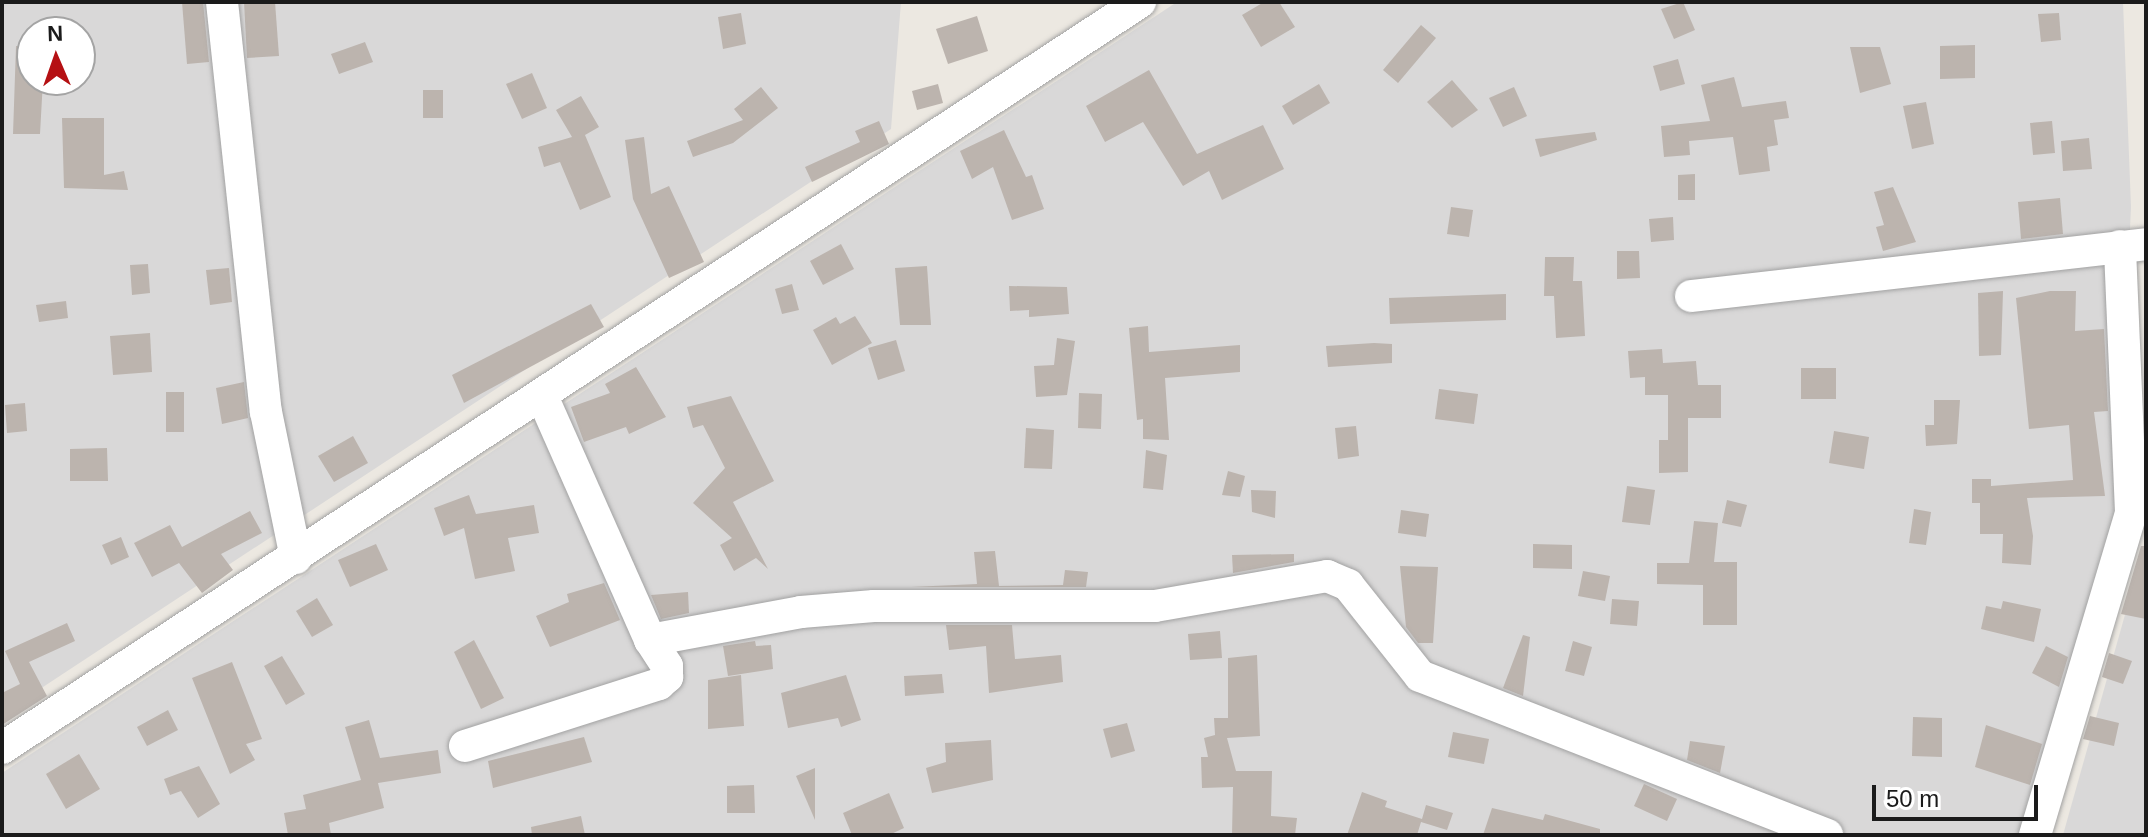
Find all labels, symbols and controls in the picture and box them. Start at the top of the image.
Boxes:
north arrow [16,16,96,96]
text: N [47,21,64,46]
scale bar [1876,769,2042,819]
text: 50 m [1886,785,1939,812]

